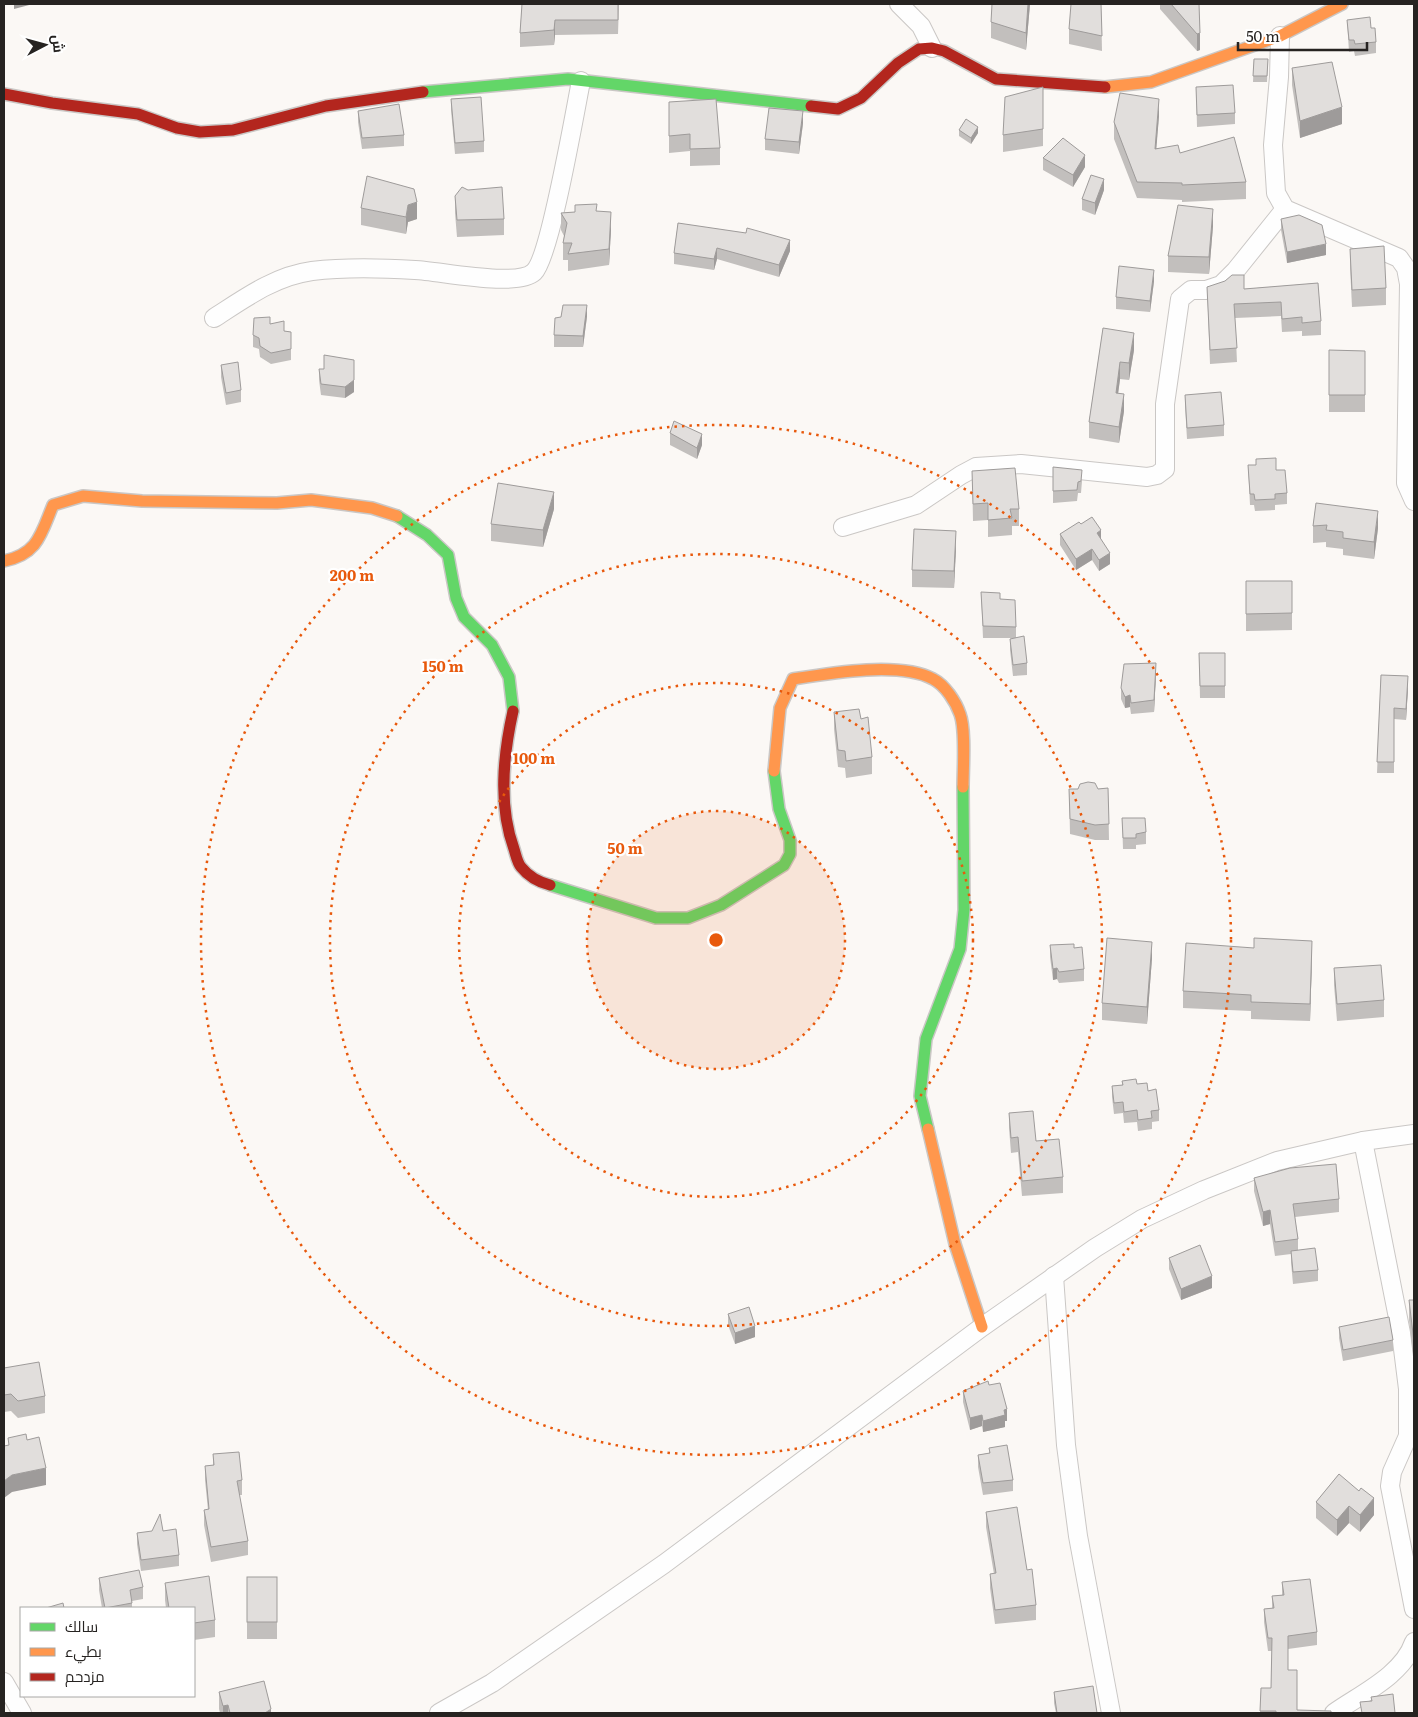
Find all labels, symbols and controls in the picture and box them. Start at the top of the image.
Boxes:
north arrow [20,20,70,70]
scale bar [1238,20,1367,52]
text: 50 m [1246,24,1280,47]
text: ش [48,34,70,54]
text: 200 m [330,563,374,586]
text: 150 m [422,654,464,677]
text: 100 m [513,746,555,769]
text: 50 m [607,836,643,859]
centre of rings [707,931,725,949]
legend [20,1607,195,1697]
text: سالك [65,1614,98,1637]
text: بطيء [65,1639,102,1664]
text: مزدحم [65,1664,105,1687]

